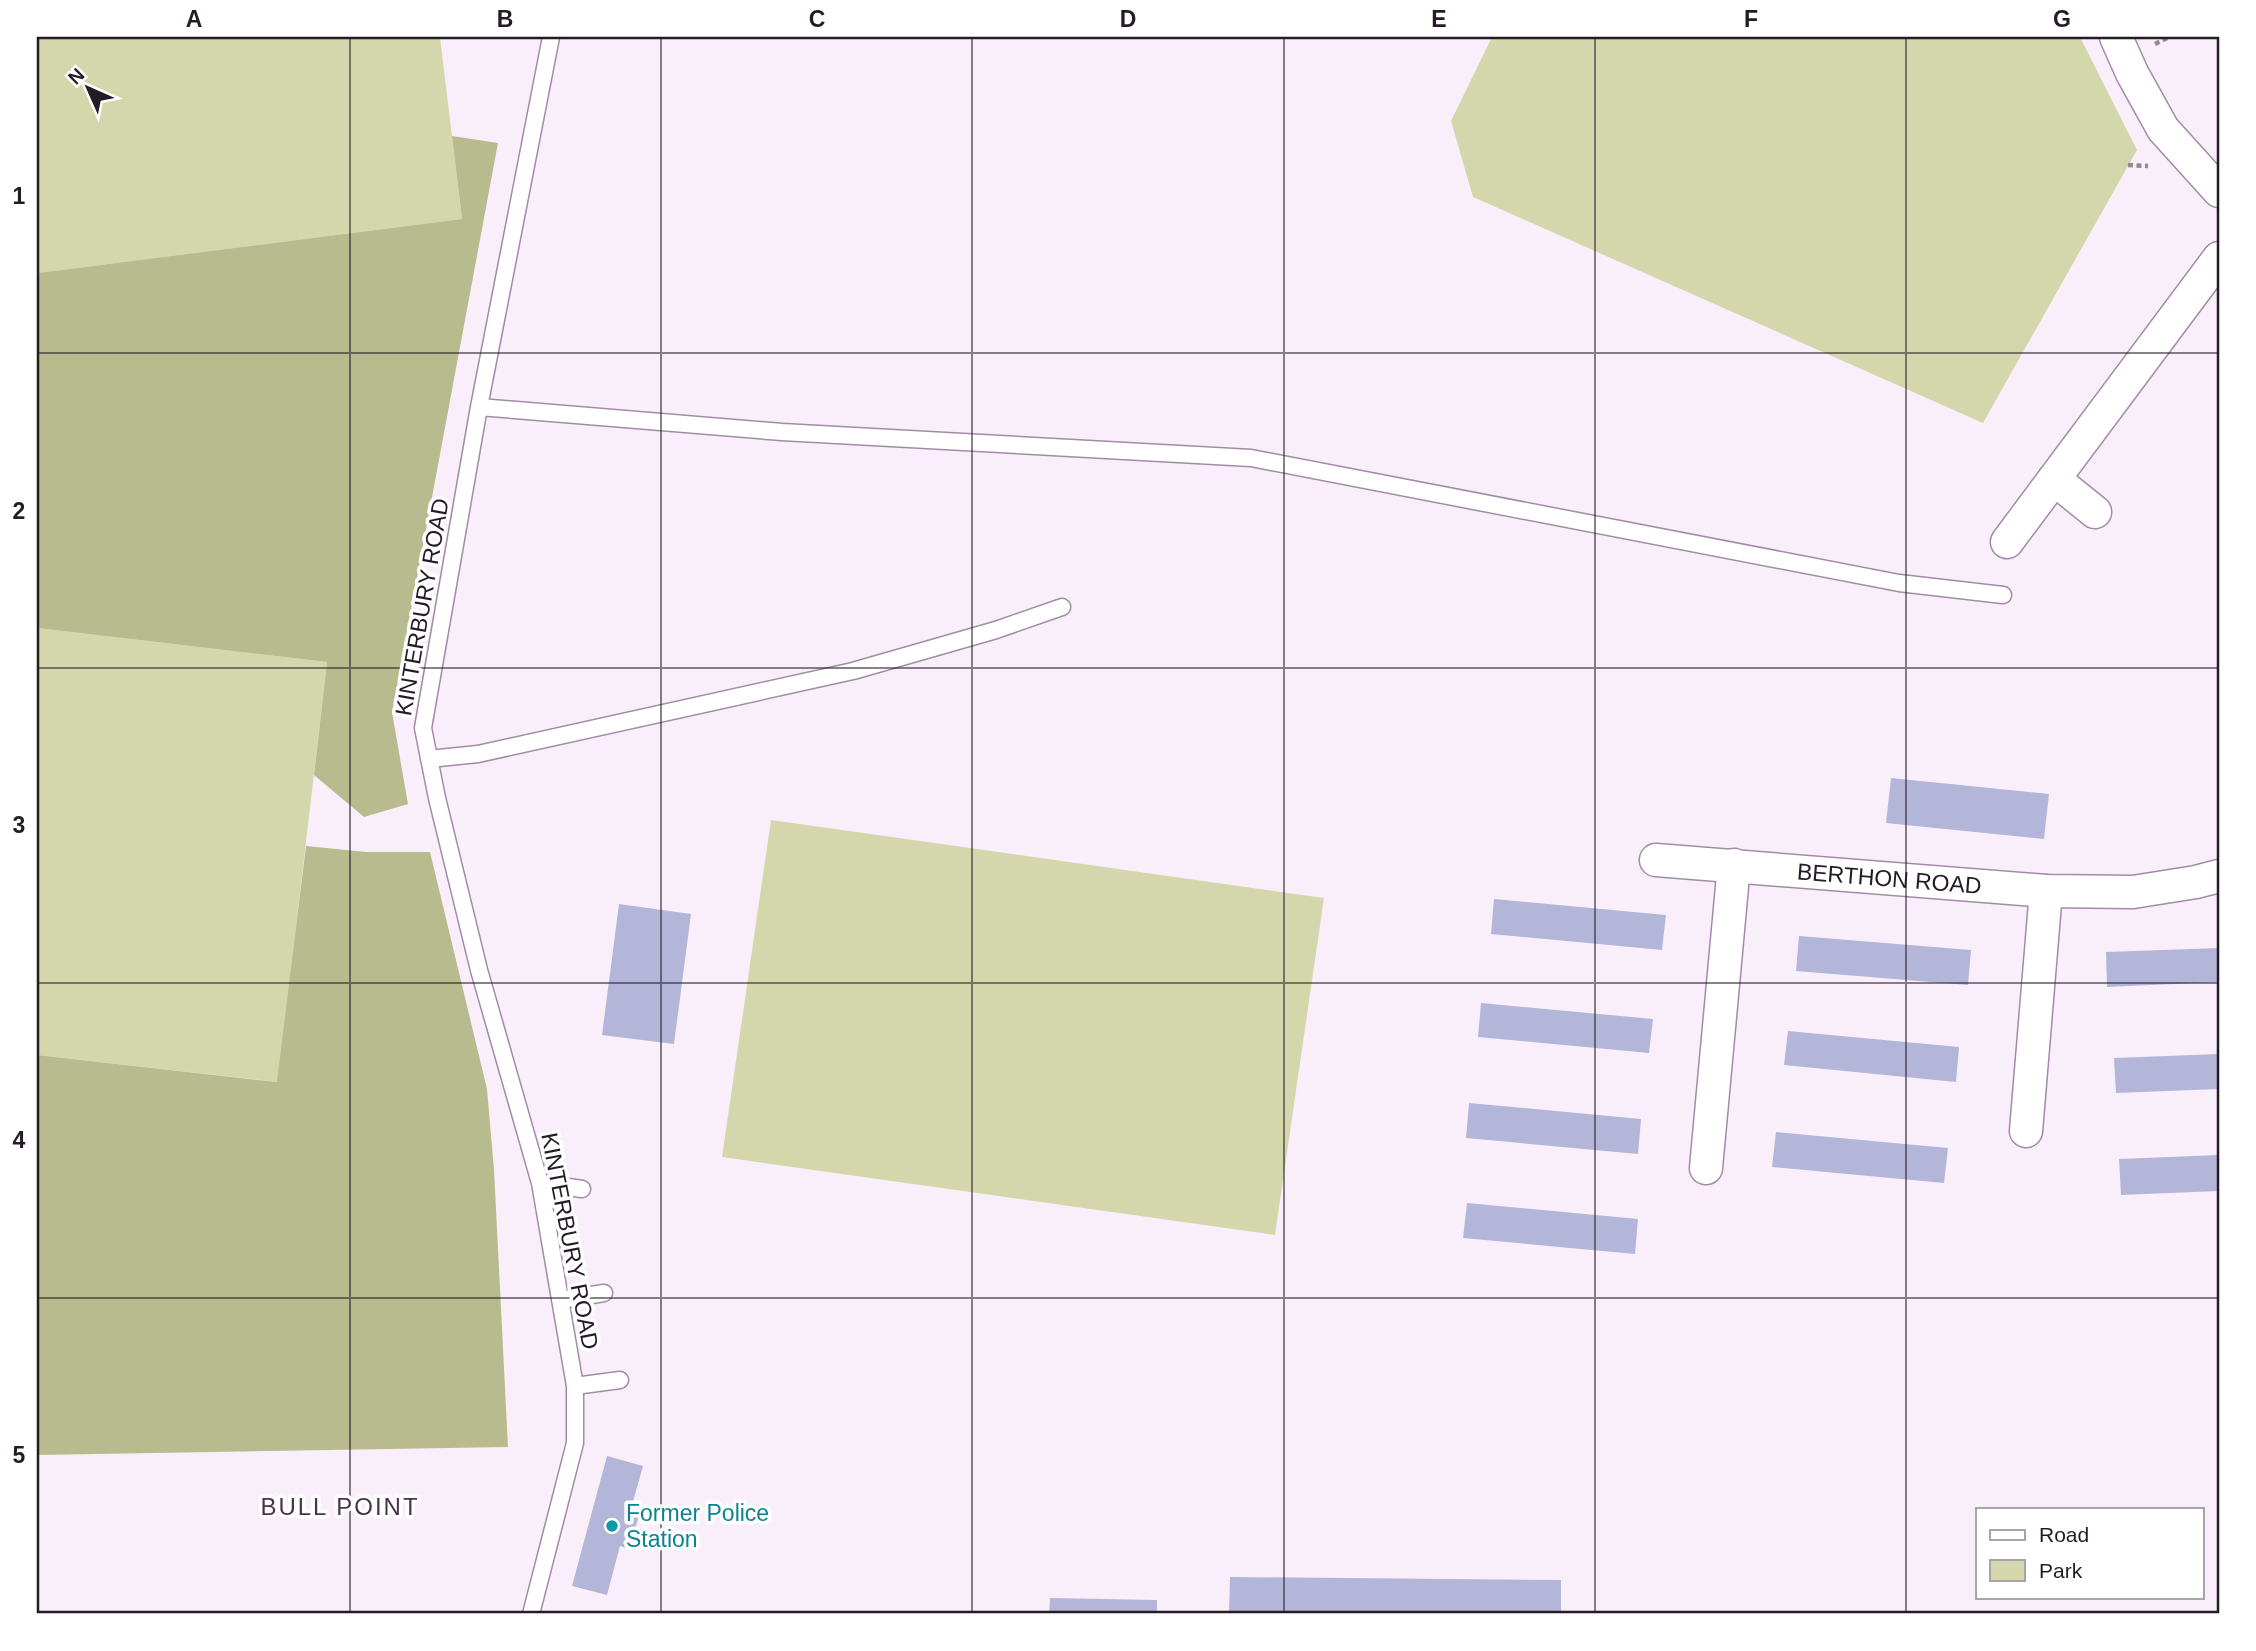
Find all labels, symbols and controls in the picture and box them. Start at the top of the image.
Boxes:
text: A [186,6,202,32]
text: B [497,6,513,32]
text: C [809,6,825,32]
text: D [1120,6,1136,32]
text: E [1431,6,1447,32]
text: F [1744,6,1758,32]
text: G [2053,6,2071,32]
north arrow [52,52,122,122]
text: N [64,64,89,89]
text: 1 [13,183,26,209]
street label: KINTERBURY ROAD [390,496,454,718]
text: 2 [13,498,25,524]
text: 3 [13,812,25,838]
street label: BERTHON ROAD [1796,858,1982,899]
text: 4 [13,1127,26,1153]
street label: KINTERBURY ROAD [536,1130,604,1352]
text: 5 [13,1442,26,1468]
district label: BULL POINT [260,1493,420,1520]
place label: Former Police Station [626,1500,769,1552]
legend [1976,1508,2204,1598]
marker: Former Police Station [604,1518,620,1534]
text: Road [2039,1523,2089,1546]
text: Park [2039,1559,2083,1582]

